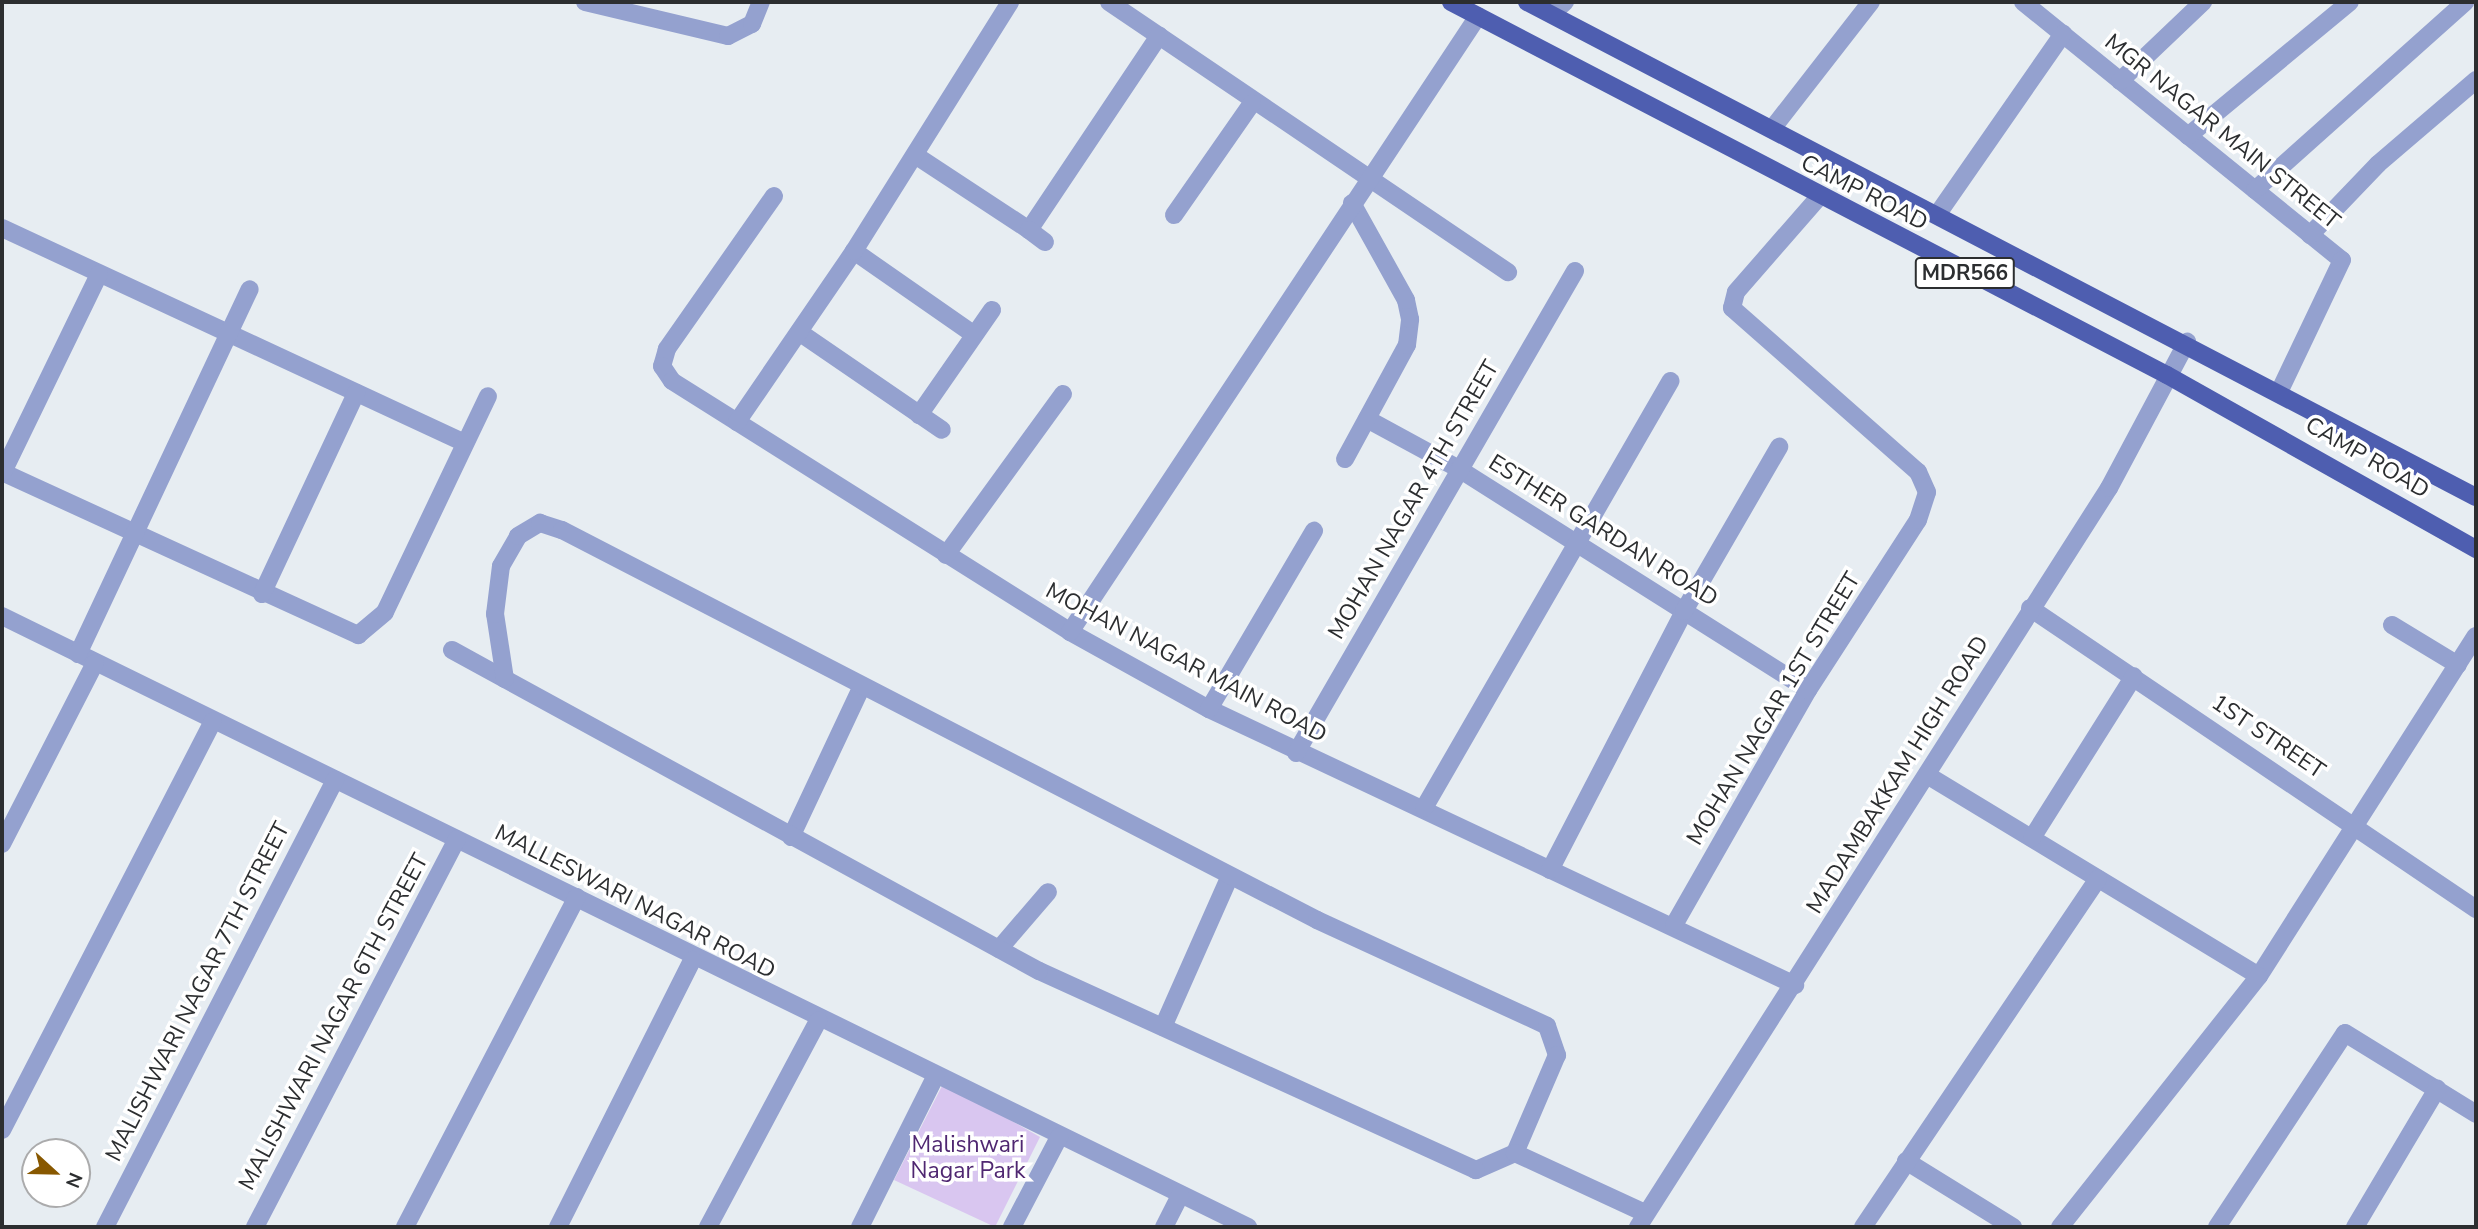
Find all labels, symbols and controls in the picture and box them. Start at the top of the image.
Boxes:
street label: MGR NAGAR MAIN STREET [2099,29,2345,235]
street label: CAMP ROAD [1796,149,1932,237]
road number: MDR566 [1914,256,2016,290]
street label: MOHAN NAGAR 4TH STREET [1323,356,1505,644]
street label: CAMP ROAD [2300,411,2434,505]
street label: ESTHER GARDAN ROAD [1483,449,1723,613]
street label: MOHAN NAGAR 1ST STREET [1681,568,1867,850]
street label: MOHAN NAGAR MAIN ROAD [1041,577,1331,749]
street label: MADAMBAKKAM HIGH ROAD [1801,631,1995,919]
street label: 1ST STREET [2206,689,2330,785]
street label: MALISHWARI NAGAR 7TH STREET [100,818,296,1166]
street label: MALLESWARI NAGAR ROAD [490,819,780,985]
street label: MALISHWARI NAGAR 6TH STREET [233,849,435,1195]
park label: Malishwari Nagar Park [911,1131,1025,1185]
north arrow [21,1138,91,1208]
text: N [59,1169,88,1192]

